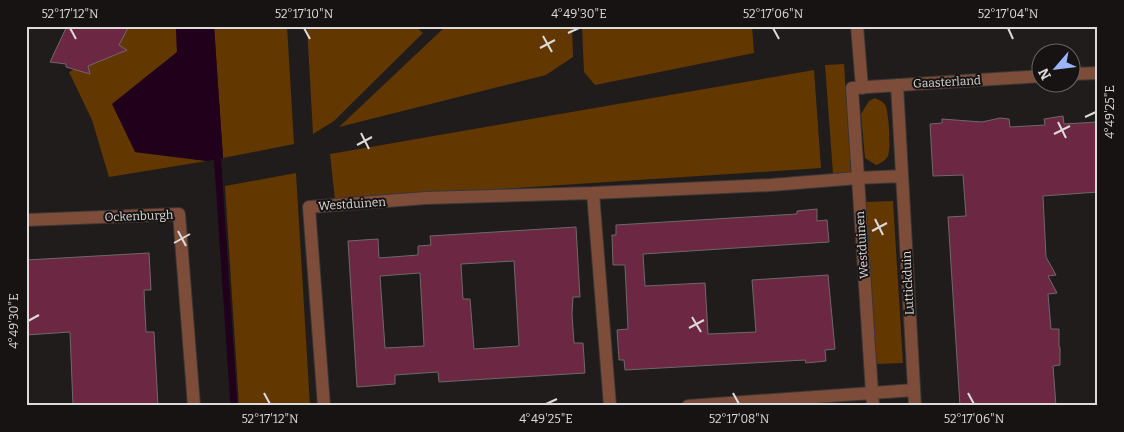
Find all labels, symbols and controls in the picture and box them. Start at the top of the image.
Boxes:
text: 52°17'12"N [41,7,99,21]
text: 52°17'10"N [275,7,334,21]
text: 4°49'30"E [551,7,607,21]
text: 52°17'06"N [743,7,804,21]
text: 52°17'04"N [978,7,1039,21]
north arrow [1032,42,1082,92]
text: N [1035,65,1055,83]
street label: Gaasterland [913,73,981,91]
text: 4°49'25"E [1103,85,1117,139]
street label: Westduinen [318,195,387,213]
street label: Ockenburgh [104,208,174,224]
street label: Westduinen [853,210,871,279]
street label: Luttickduin [899,250,917,315]
text: 4°49'30"E [7,293,21,349]
text: 52°17'12"N [241,412,299,426]
text: 4°49'25"E [519,412,573,426]
text: 52°17'08"N [709,412,770,426]
text: 52°17'06"N [944,412,1005,426]

